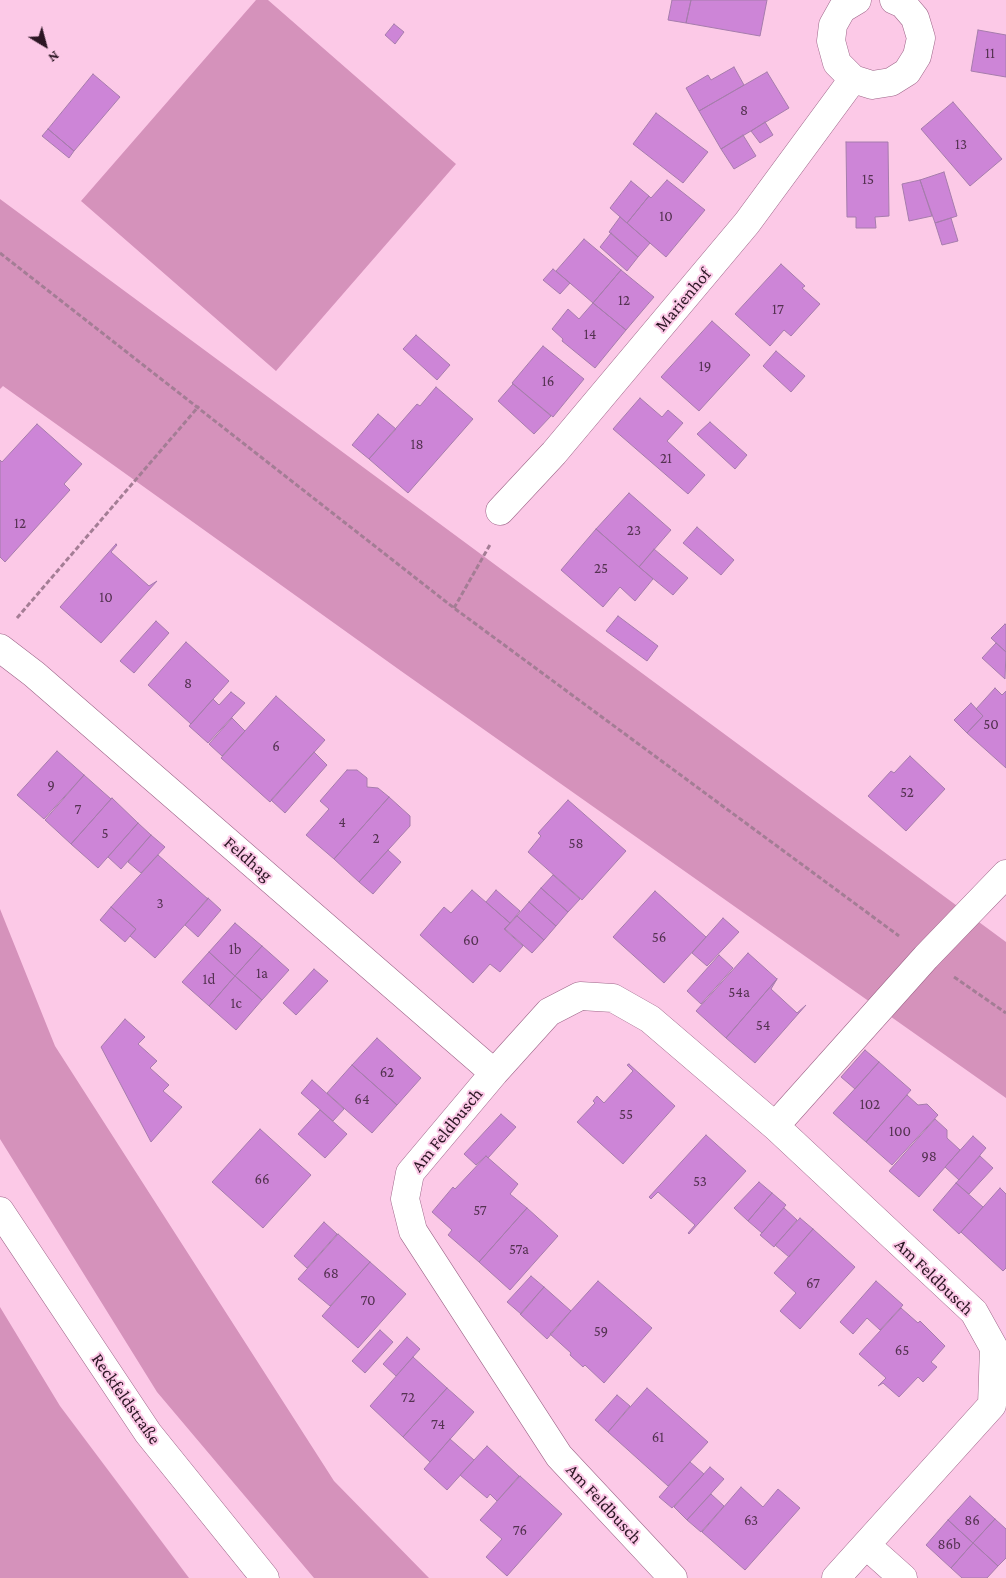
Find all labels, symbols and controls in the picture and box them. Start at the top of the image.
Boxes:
north arrow [20,20,70,70]
house number: 11 [985,44,995,62]
text: N [45,48,63,66]
house number: 8 [740,101,748,119]
house number: 13 [955,135,967,153]
house number: 15 [862,170,874,188]
house number: 10 [659,207,673,225]
street label: Marienhof [650,264,716,336]
house number: 12 [618,291,630,309]
house number: 17 [772,300,784,318]
house number: 14 [584,325,596,343]
house number: 19 [699,357,711,375]
house number: 16 [542,372,554,390]
house number: 18 [410,435,424,453]
house number: 21 [660,449,672,467]
house number: 12 [14,514,26,532]
house number: 23 [627,521,641,539]
house number: 25 [594,559,608,577]
house number: 10 [99,588,113,606]
house number: 8 [184,674,192,692]
house number: 50 [983,715,999,733]
house number: 6 [272,737,280,755]
house number: 9 [47,776,55,794]
house number: 52 [900,783,914,801]
house number: 7 [75,800,81,818]
house number: 4 [338,813,346,831]
house number: 5 [101,824,109,842]
house number: 2 [372,829,380,847]
street label: Feldhag [219,832,277,886]
house number: 58 [568,834,584,852]
house number: 3 [156,894,164,912]
house number: 56 [652,928,666,946]
house number: 60 [463,931,479,949]
house number: 1b [229,940,241,958]
house number: 1a [256,964,268,982]
house number: 1d [203,970,215,988]
house number: 54a [728,983,750,1001]
house number: 1c [230,994,242,1012]
house number: 54 [756,1016,770,1034]
house number: 62 [380,1063,394,1081]
street label: Am Feldbusch [407,1084,487,1176]
house number: 64 [354,1090,370,1108]
house number: 102 [860,1095,880,1113]
house number: 55 [619,1105,633,1123]
house number: 100 [889,1122,911,1140]
house number: 98 [921,1147,937,1165]
house number: 66 [254,1170,270,1188]
house number: 53 [693,1172,707,1190]
house number: 57 [473,1201,487,1219]
street label: Am Feldbusch [890,1234,978,1320]
house number: 57a [509,1240,529,1258]
house number: 68 [323,1264,339,1282]
house number: 67 [806,1274,820,1292]
house number: 70 [360,1291,376,1309]
house number: 59 [594,1322,608,1340]
house number: 65 [895,1341,909,1359]
street label: Reckfeldstraße [87,1349,165,1449]
house number: 72 [401,1388,415,1406]
house number: 74 [431,1415,445,1433]
house number: 61 [652,1428,664,1446]
street label: Am Feldbusch [561,1459,647,1549]
house number: 63 [744,1511,758,1529]
house number: 86 [964,1511,980,1529]
house number: 76 [513,1521,527,1539]
house number: 86b [937,1535,961,1553]

